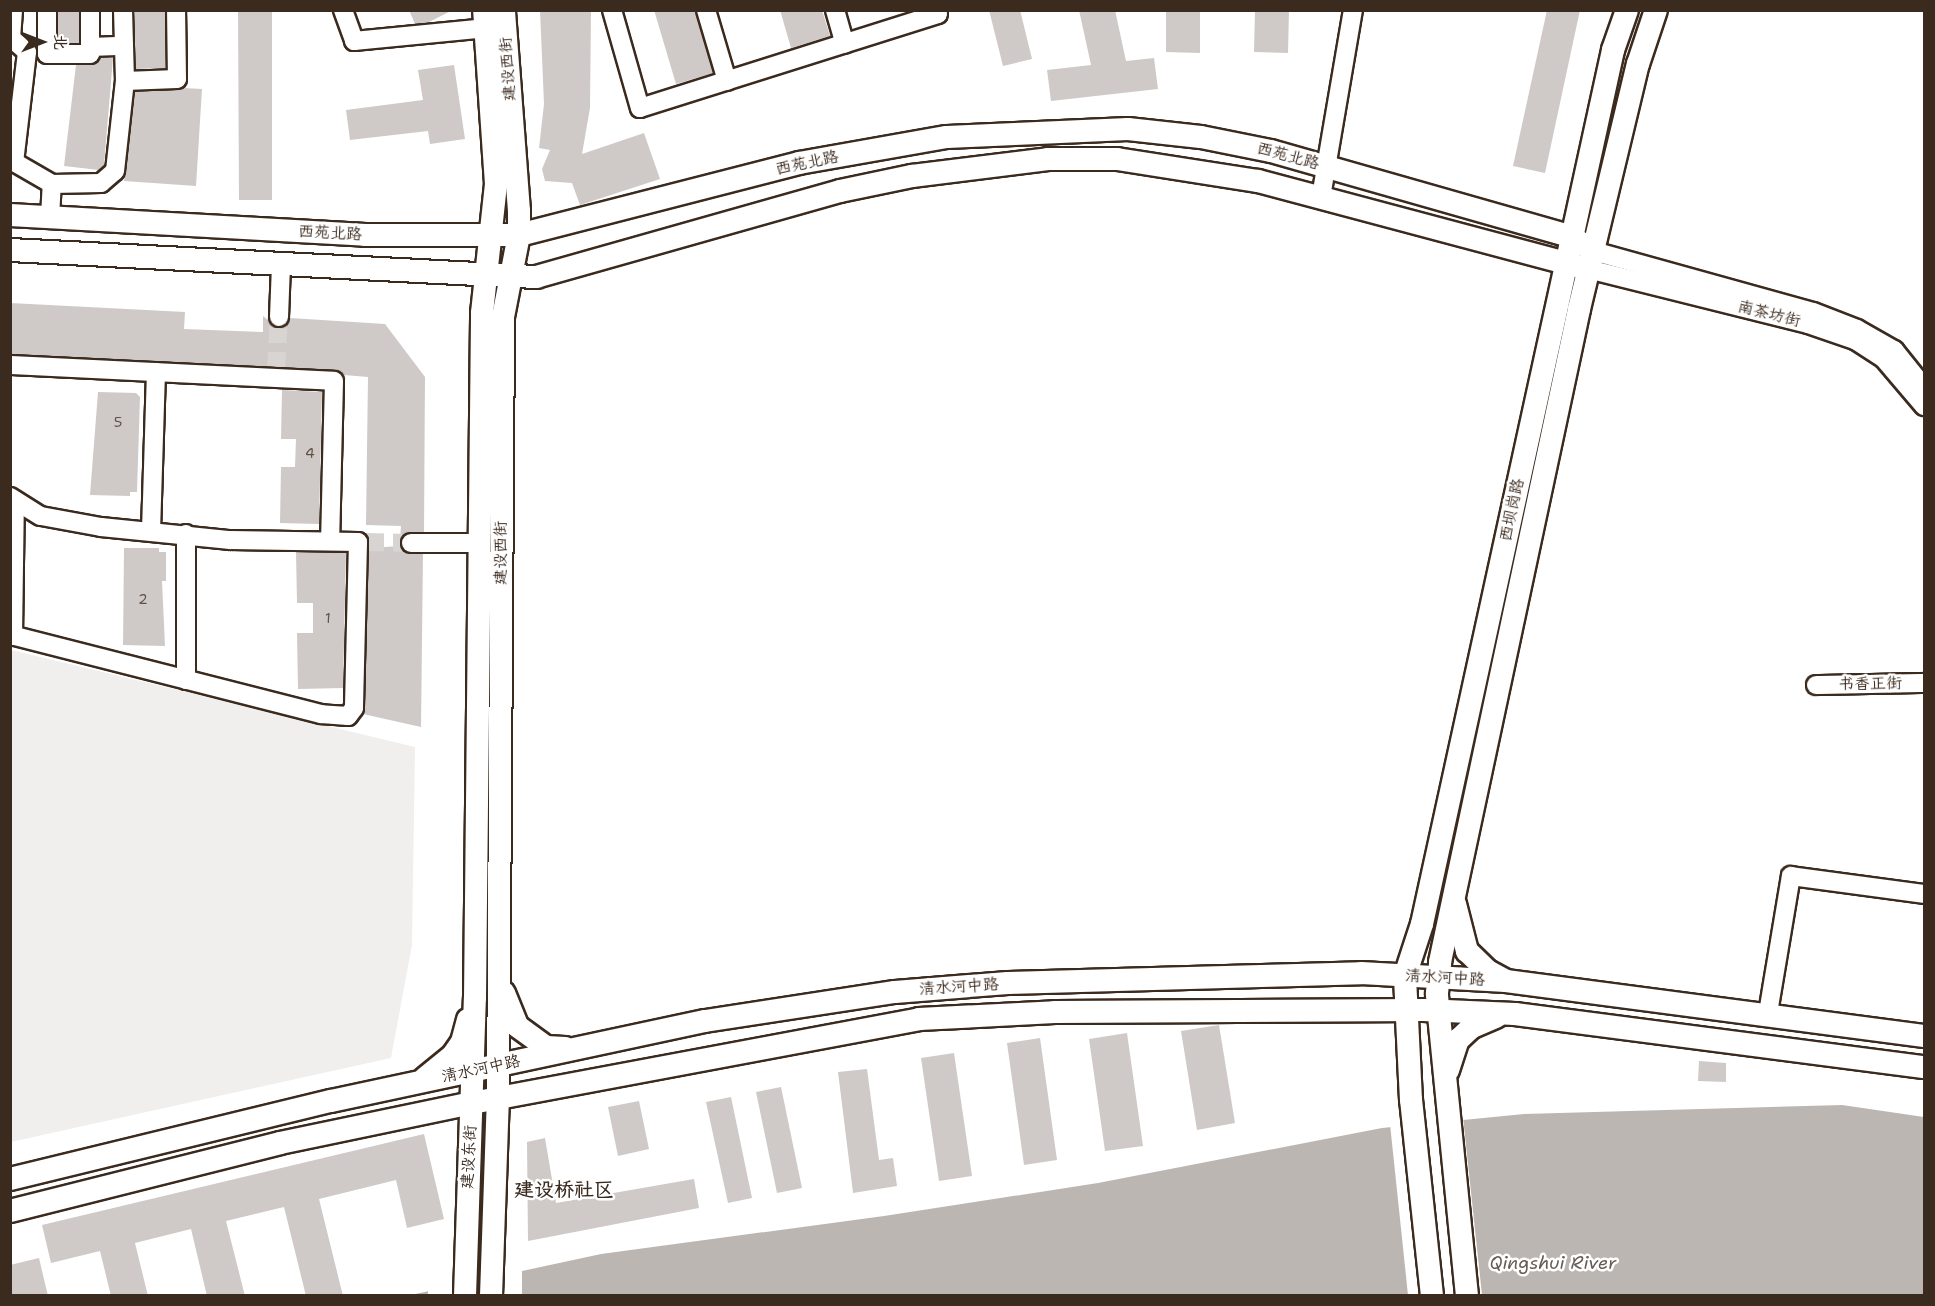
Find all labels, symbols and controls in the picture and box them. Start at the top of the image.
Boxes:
north arrow [12,12,72,72]
text: 北 [50,34,71,50]
street label: 建设西街 [496,36,520,102]
street label: 西苑北路 [1255,138,1321,174]
street label: 西苑北路 [774,147,840,179]
street label: 西苑北路 [298,222,362,244]
street label: 南茶坊街 [1736,297,1802,331]
house number: 5 [114,414,122,430]
house number: 4 [305,445,315,461]
street label: 西坝岗路 [1496,477,1528,543]
street label: 建设西街 [491,521,511,585]
house number: 2 [138,591,148,607]
house number: 1 [325,610,331,626]
street label: 书香正街 [1838,674,1902,694]
street label: 清水河中路 [1405,966,1485,990]
street label: 清水河中路 [918,975,1000,999]
street label: 清水河中路 [440,1051,522,1087]
street label: 建设东街 [458,1125,480,1189]
district label: 建设桥社区 [514,1177,614,1201]
water label: Qingshui River [1489,1252,1617,1274]

